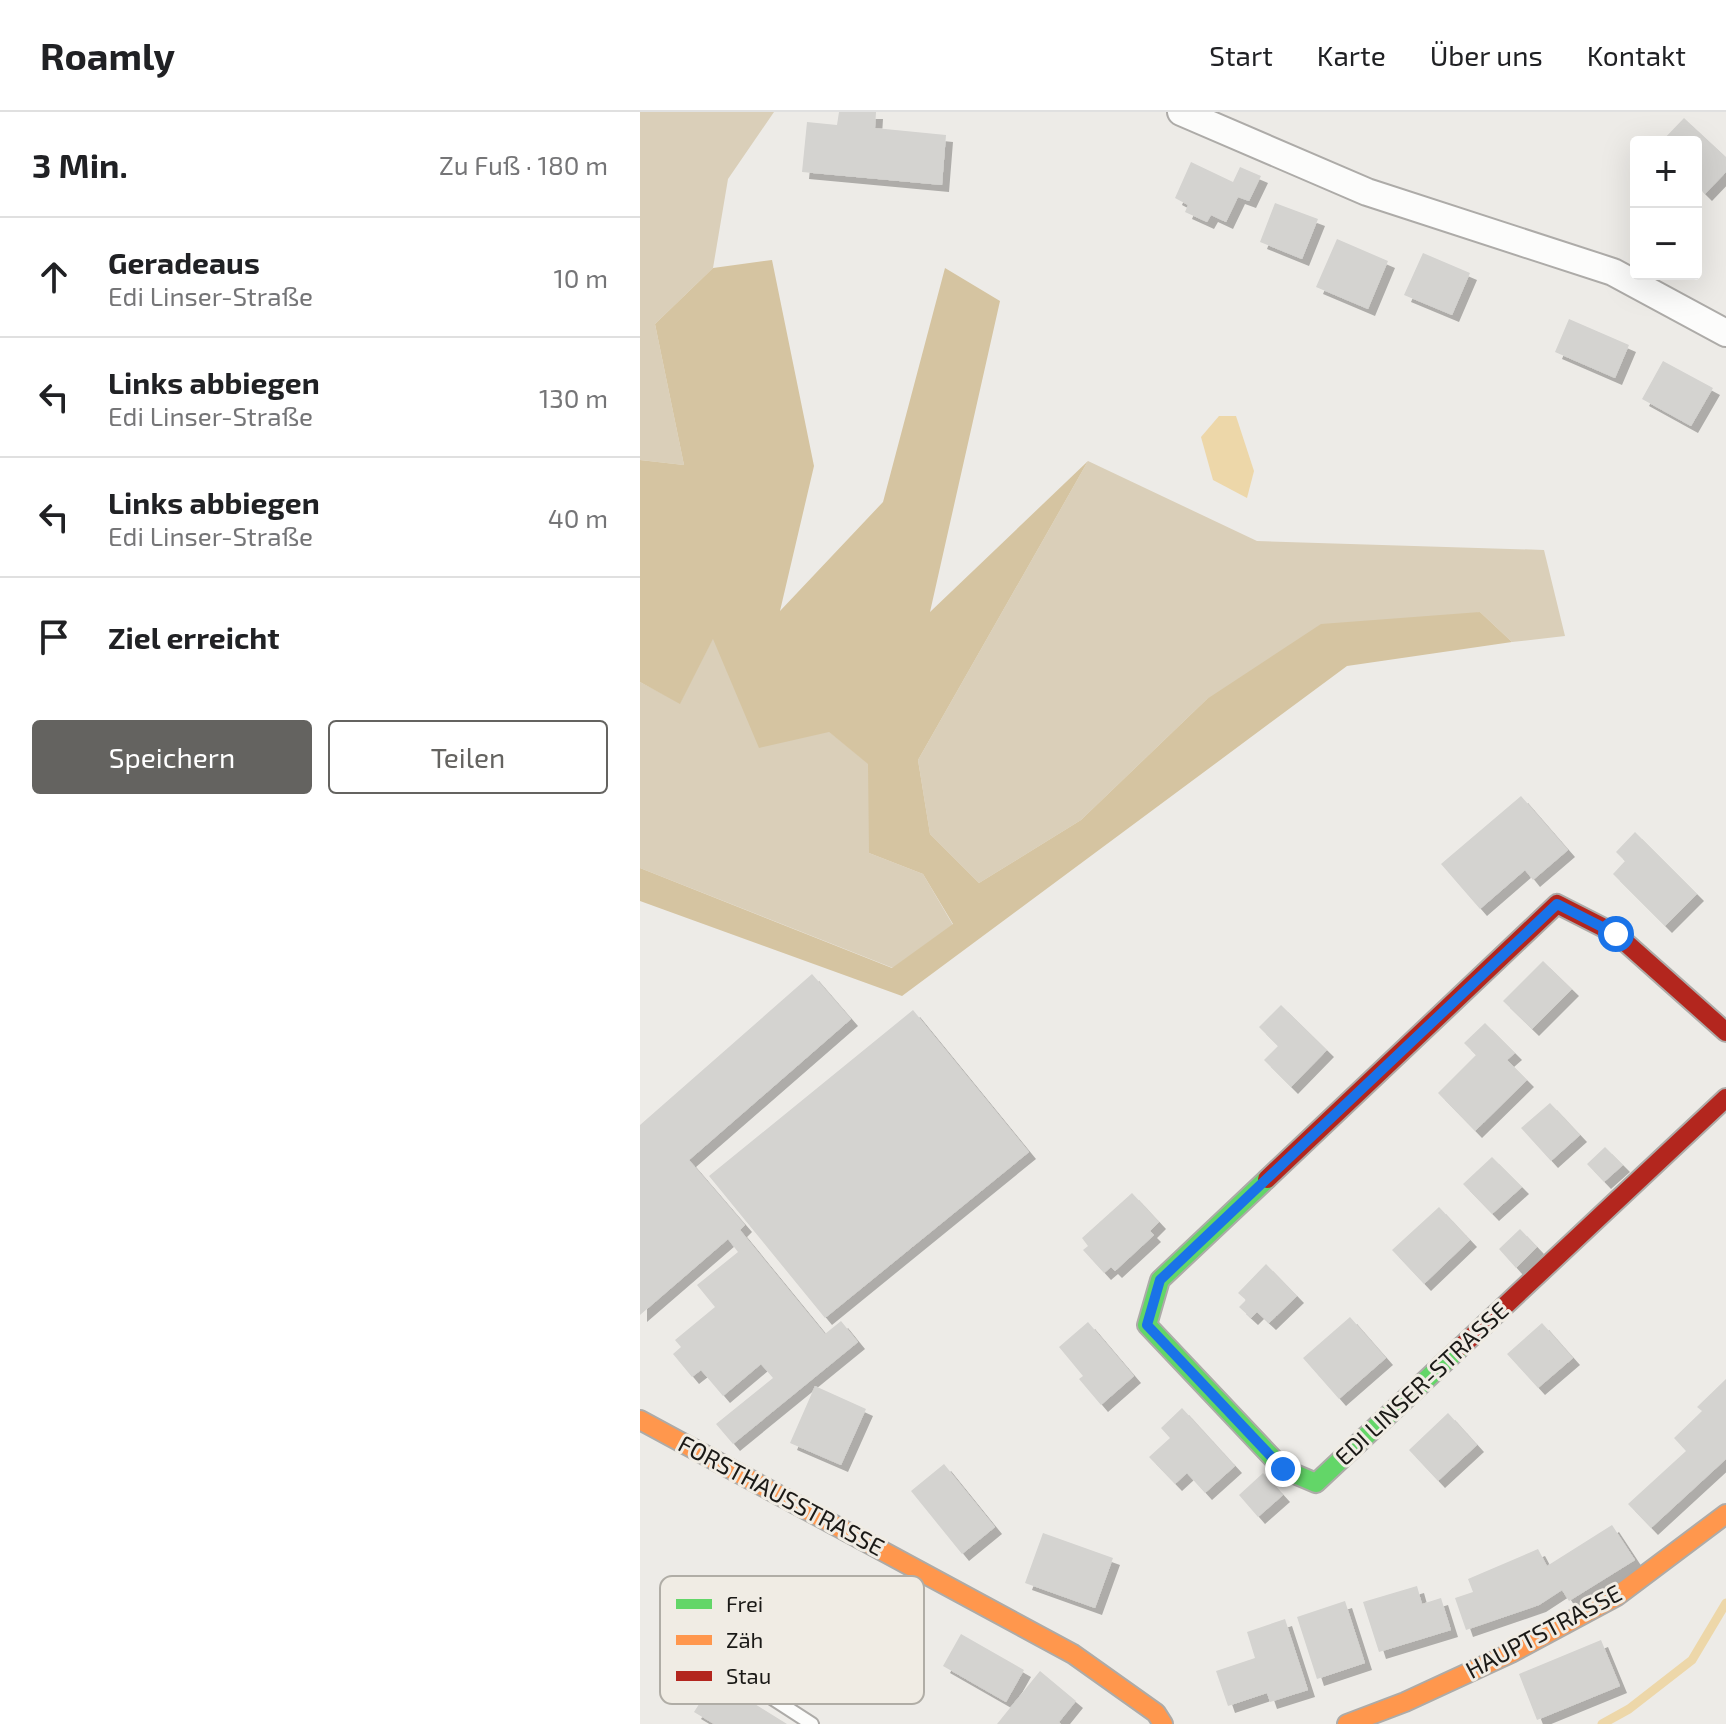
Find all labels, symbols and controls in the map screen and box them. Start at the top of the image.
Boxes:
text: Roamly [40,32,175,78]
text: Start [1209,38,1273,72]
text: Karte [1317,38,1386,72]
text: Über uns [1430,38,1543,72]
text: Kontakt [1587,38,1686,72]
map controls [1630,136,1702,280]
button: + [1630,136,1702,208]
text: 3 Min. [32,144,128,185]
text: Zu Fuß · 180 m [439,149,608,180]
button: − [1630,208,1702,280]
text: Geradeaus [108,244,260,280]
icon: ahead [32,255,76,299]
text: 10 m [553,262,608,293]
text: Edi Linser-Straße [108,280,313,311]
text: Links abbiegen [108,364,320,400]
icon: left [32,375,76,419]
text: 130 m [539,382,608,413]
text: Edi Linser-Straße [108,400,313,431]
text: Links abbiegen [108,484,320,520]
icon: left [32,495,76,539]
text: 40 m [548,502,608,533]
text: Edi Linser-Straße [108,520,313,551]
icon: arrive [32,615,76,659]
text: Ziel erreicht [108,619,280,655]
button: Speichern [32,720,312,794]
button: Teilen [328,720,608,794]
route start [1598,916,1634,952]
street label: EDI LINSER-STRASSE [1328,1295,1514,1471]
street label: FORSTHAUSSTRASSE [674,1428,890,1561]
route end [1265,1451,1301,1487]
legend [660,1576,924,1704]
street label: HAUPTSTRASSE [1460,1577,1626,1684]
text: Frei [726,1590,763,1616]
text: Zäh [726,1626,763,1652]
text: Stau [726,1662,771,1688]

